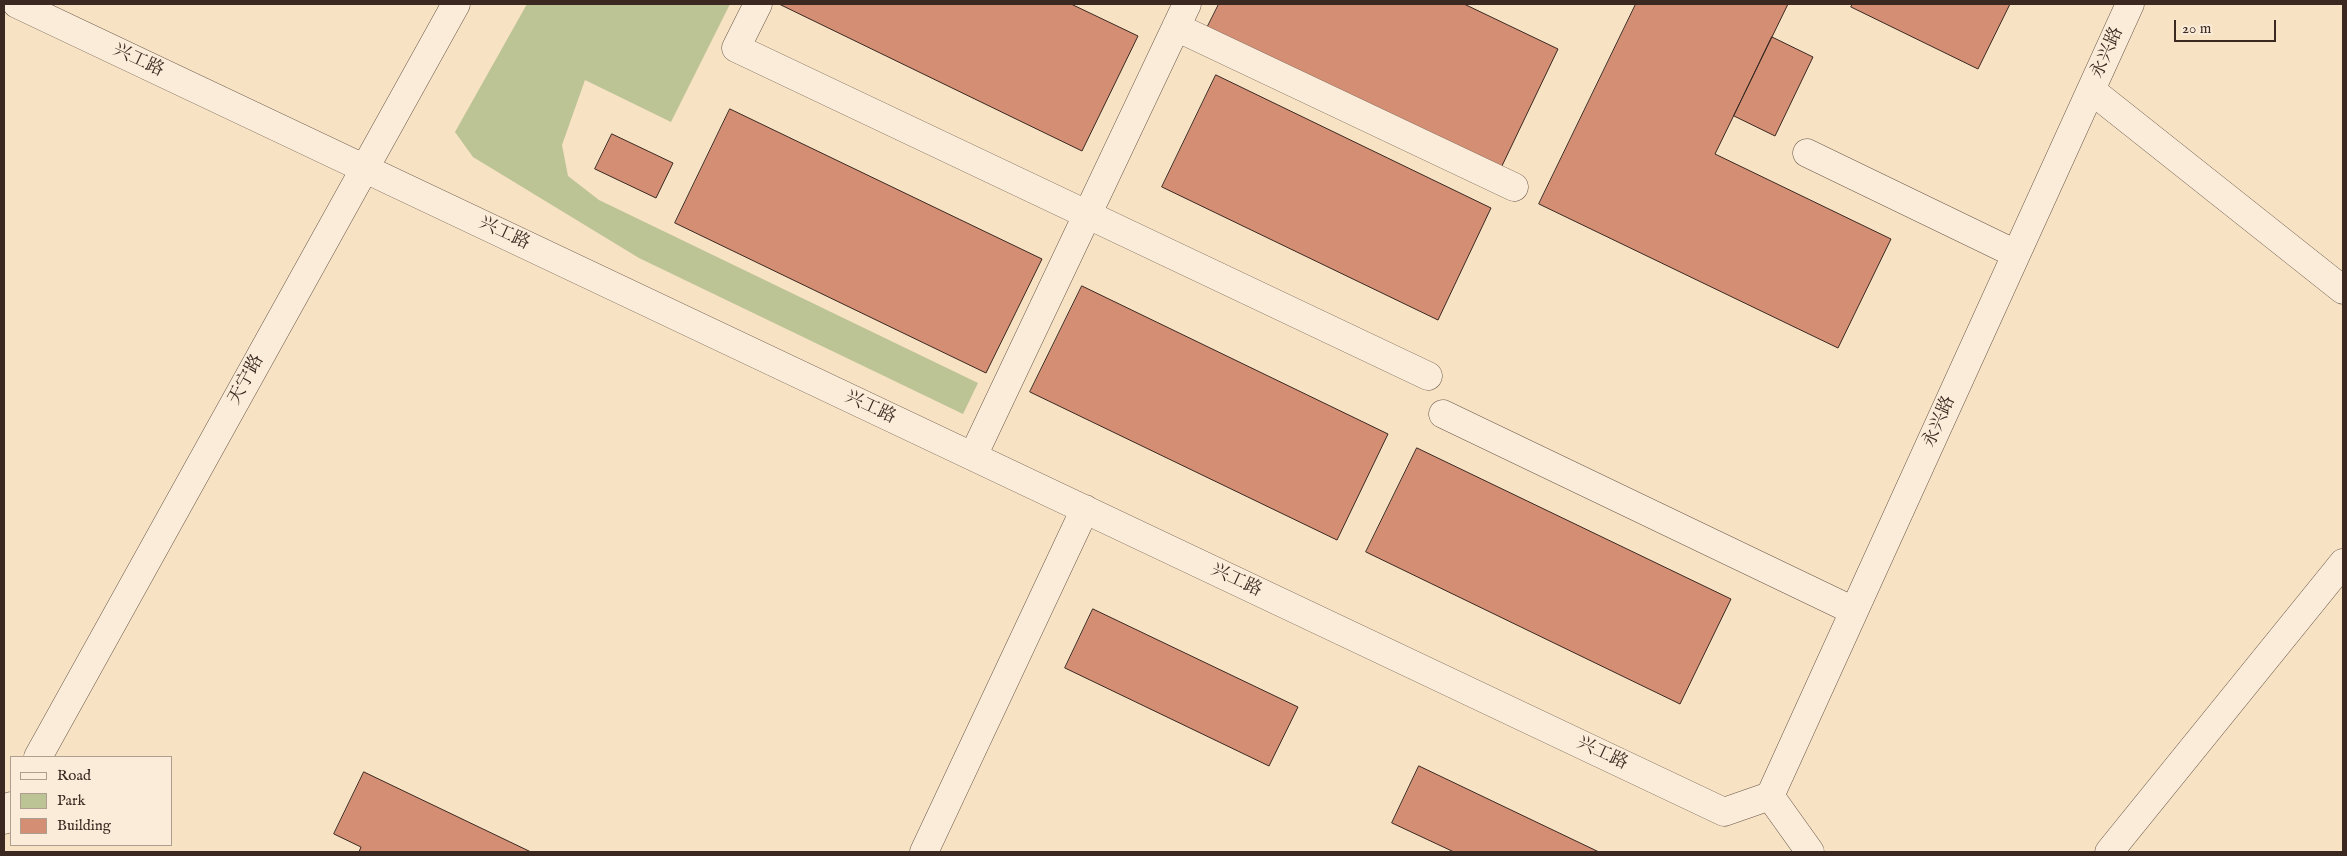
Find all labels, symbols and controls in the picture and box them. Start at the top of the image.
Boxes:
scale bar [2177,10,2280,42]
text: 20 m [2182,19,2211,38]
street label: 永兴路 [2087,24,2129,82]
street label: 兴工路 [109,40,167,82]
street label: 兴工路 [475,213,533,255]
street label: 天宁路 [224,351,270,409]
street label: 兴工路 [841,387,899,429]
street label: 永兴路 [1919,393,1961,451]
street label: 兴工路 [1207,560,1265,602]
street label: 兴工路 [1573,733,1631,775]
legend [10,756,172,846]
text: Road [57,766,91,785]
text: Park [57,791,86,810]
text: Building [57,816,111,835]

